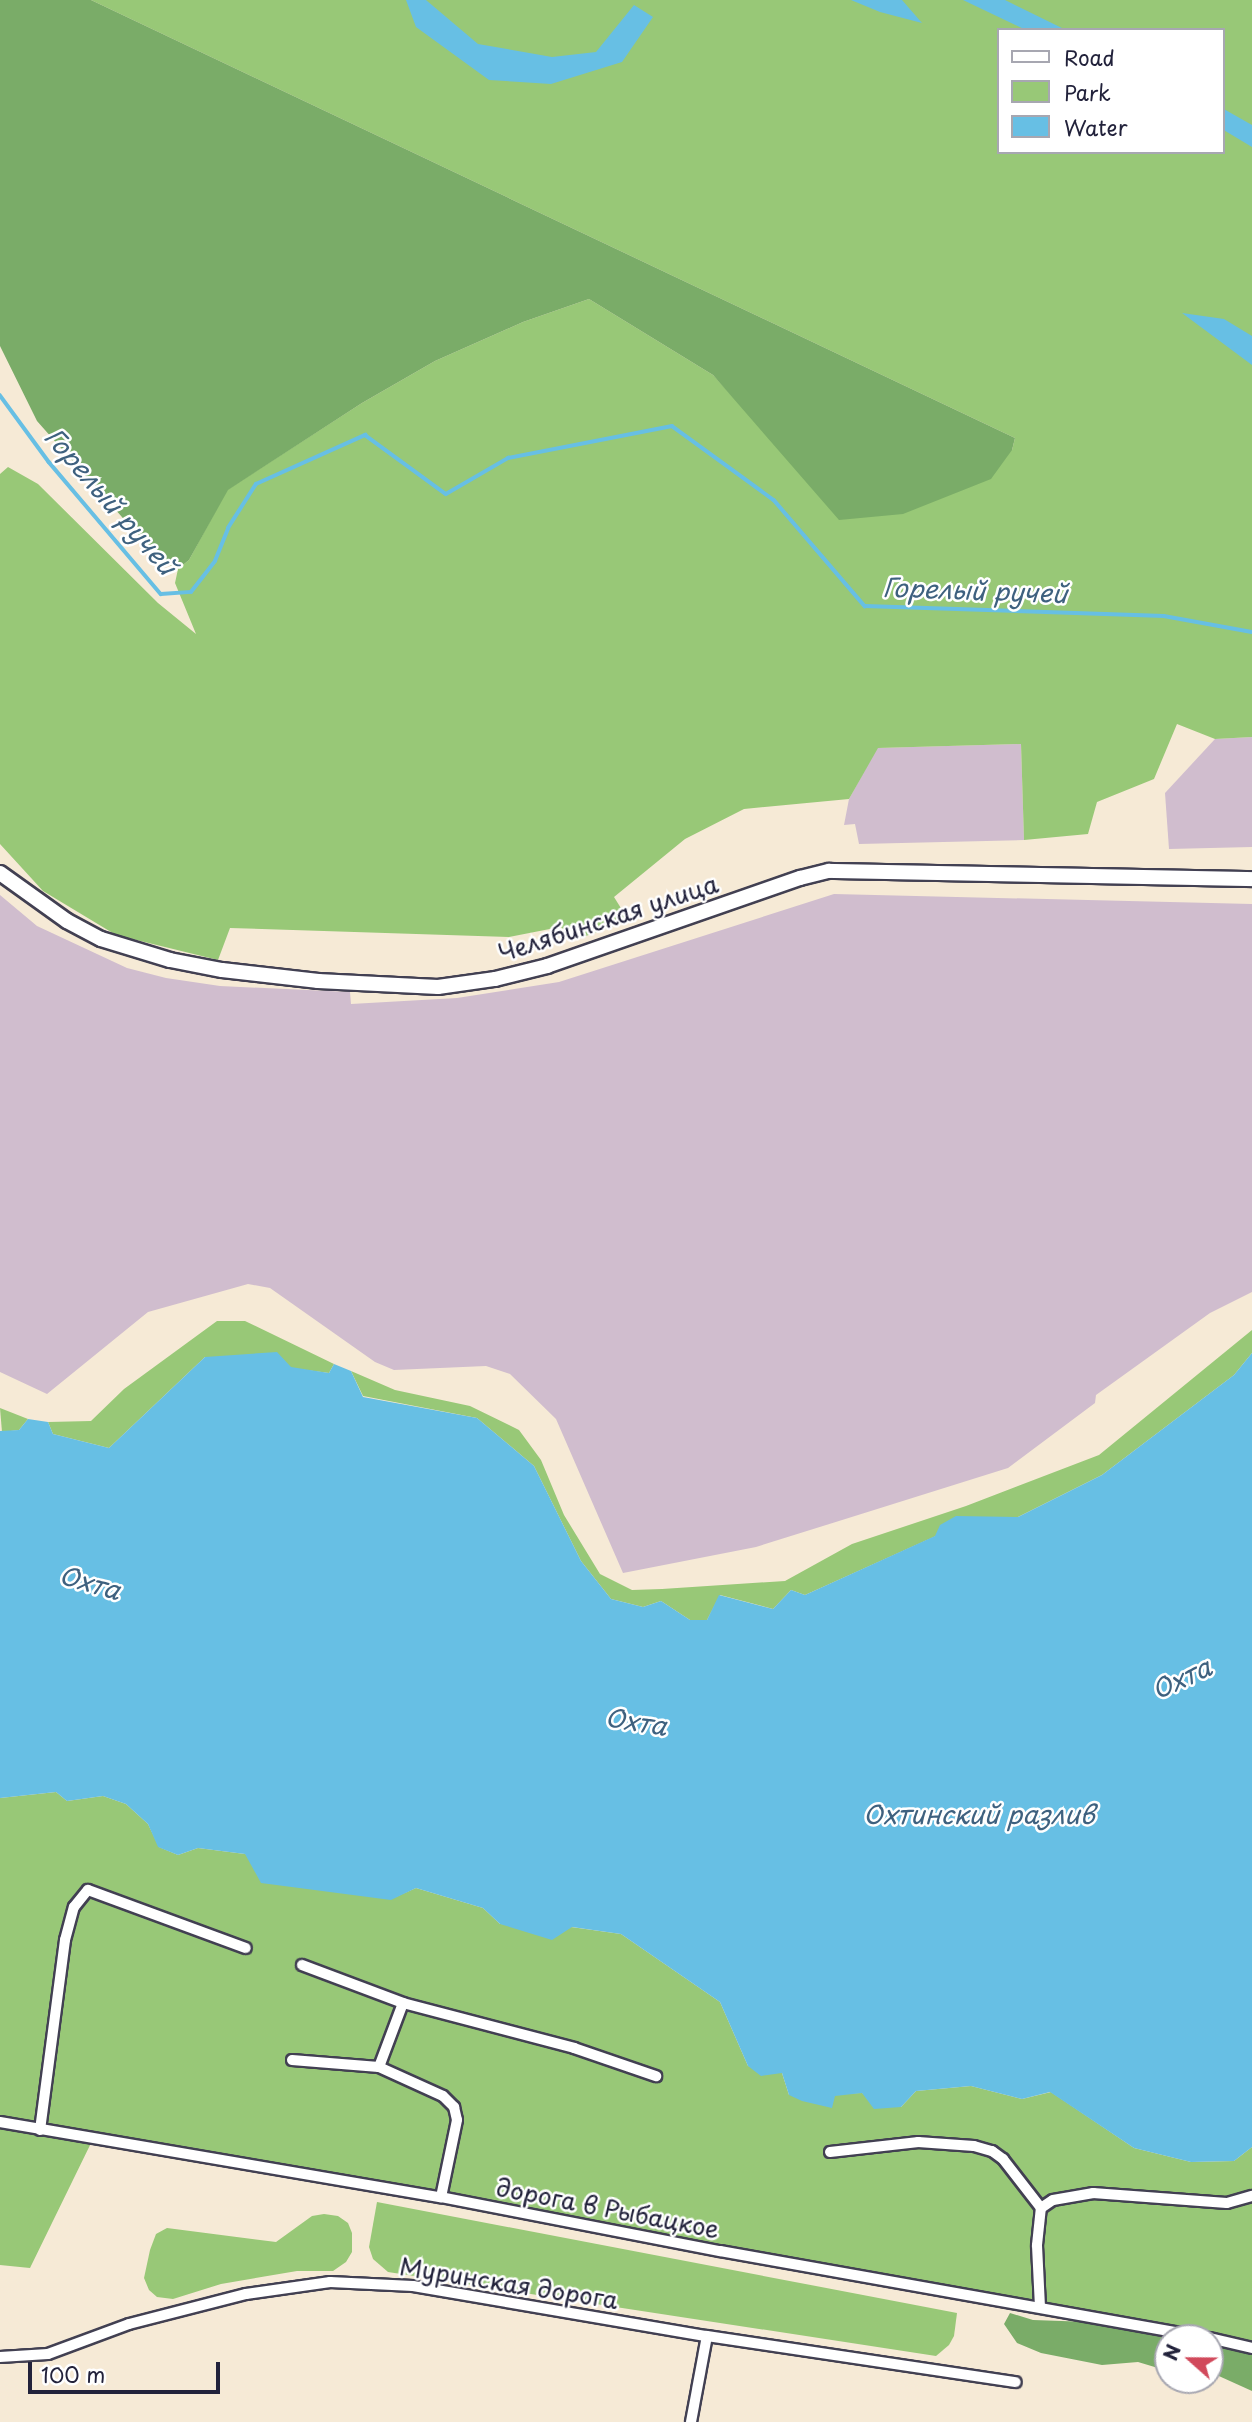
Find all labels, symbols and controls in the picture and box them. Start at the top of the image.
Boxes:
legend [996,28,1224,154]
text: Road [1064,41,1115,73]
text: Park [1064,76,1111,108]
text: Water [1064,111,1127,143]
water label: Горелый ручей [38,421,184,581]
water label: Горелый ручей [881,571,1069,609]
street label: Челябинская улица [494,869,722,967]
water label: Охта [56,1558,124,1606]
water label: Охта [1146,1651,1216,1705]
water label: Охта [603,1701,669,1741]
water label: Охтинский разлив [862,1798,1096,1830]
street label: дорога в Рыбацкое [494,2172,722,2244]
street label: Муринская дорога [397,2251,621,2315]
north arrow [1154,2324,1224,2394]
text: N [1155,2340,1187,2364]
scale bar [32,2348,224,2392]
text: 100 m [41,2358,105,2390]

